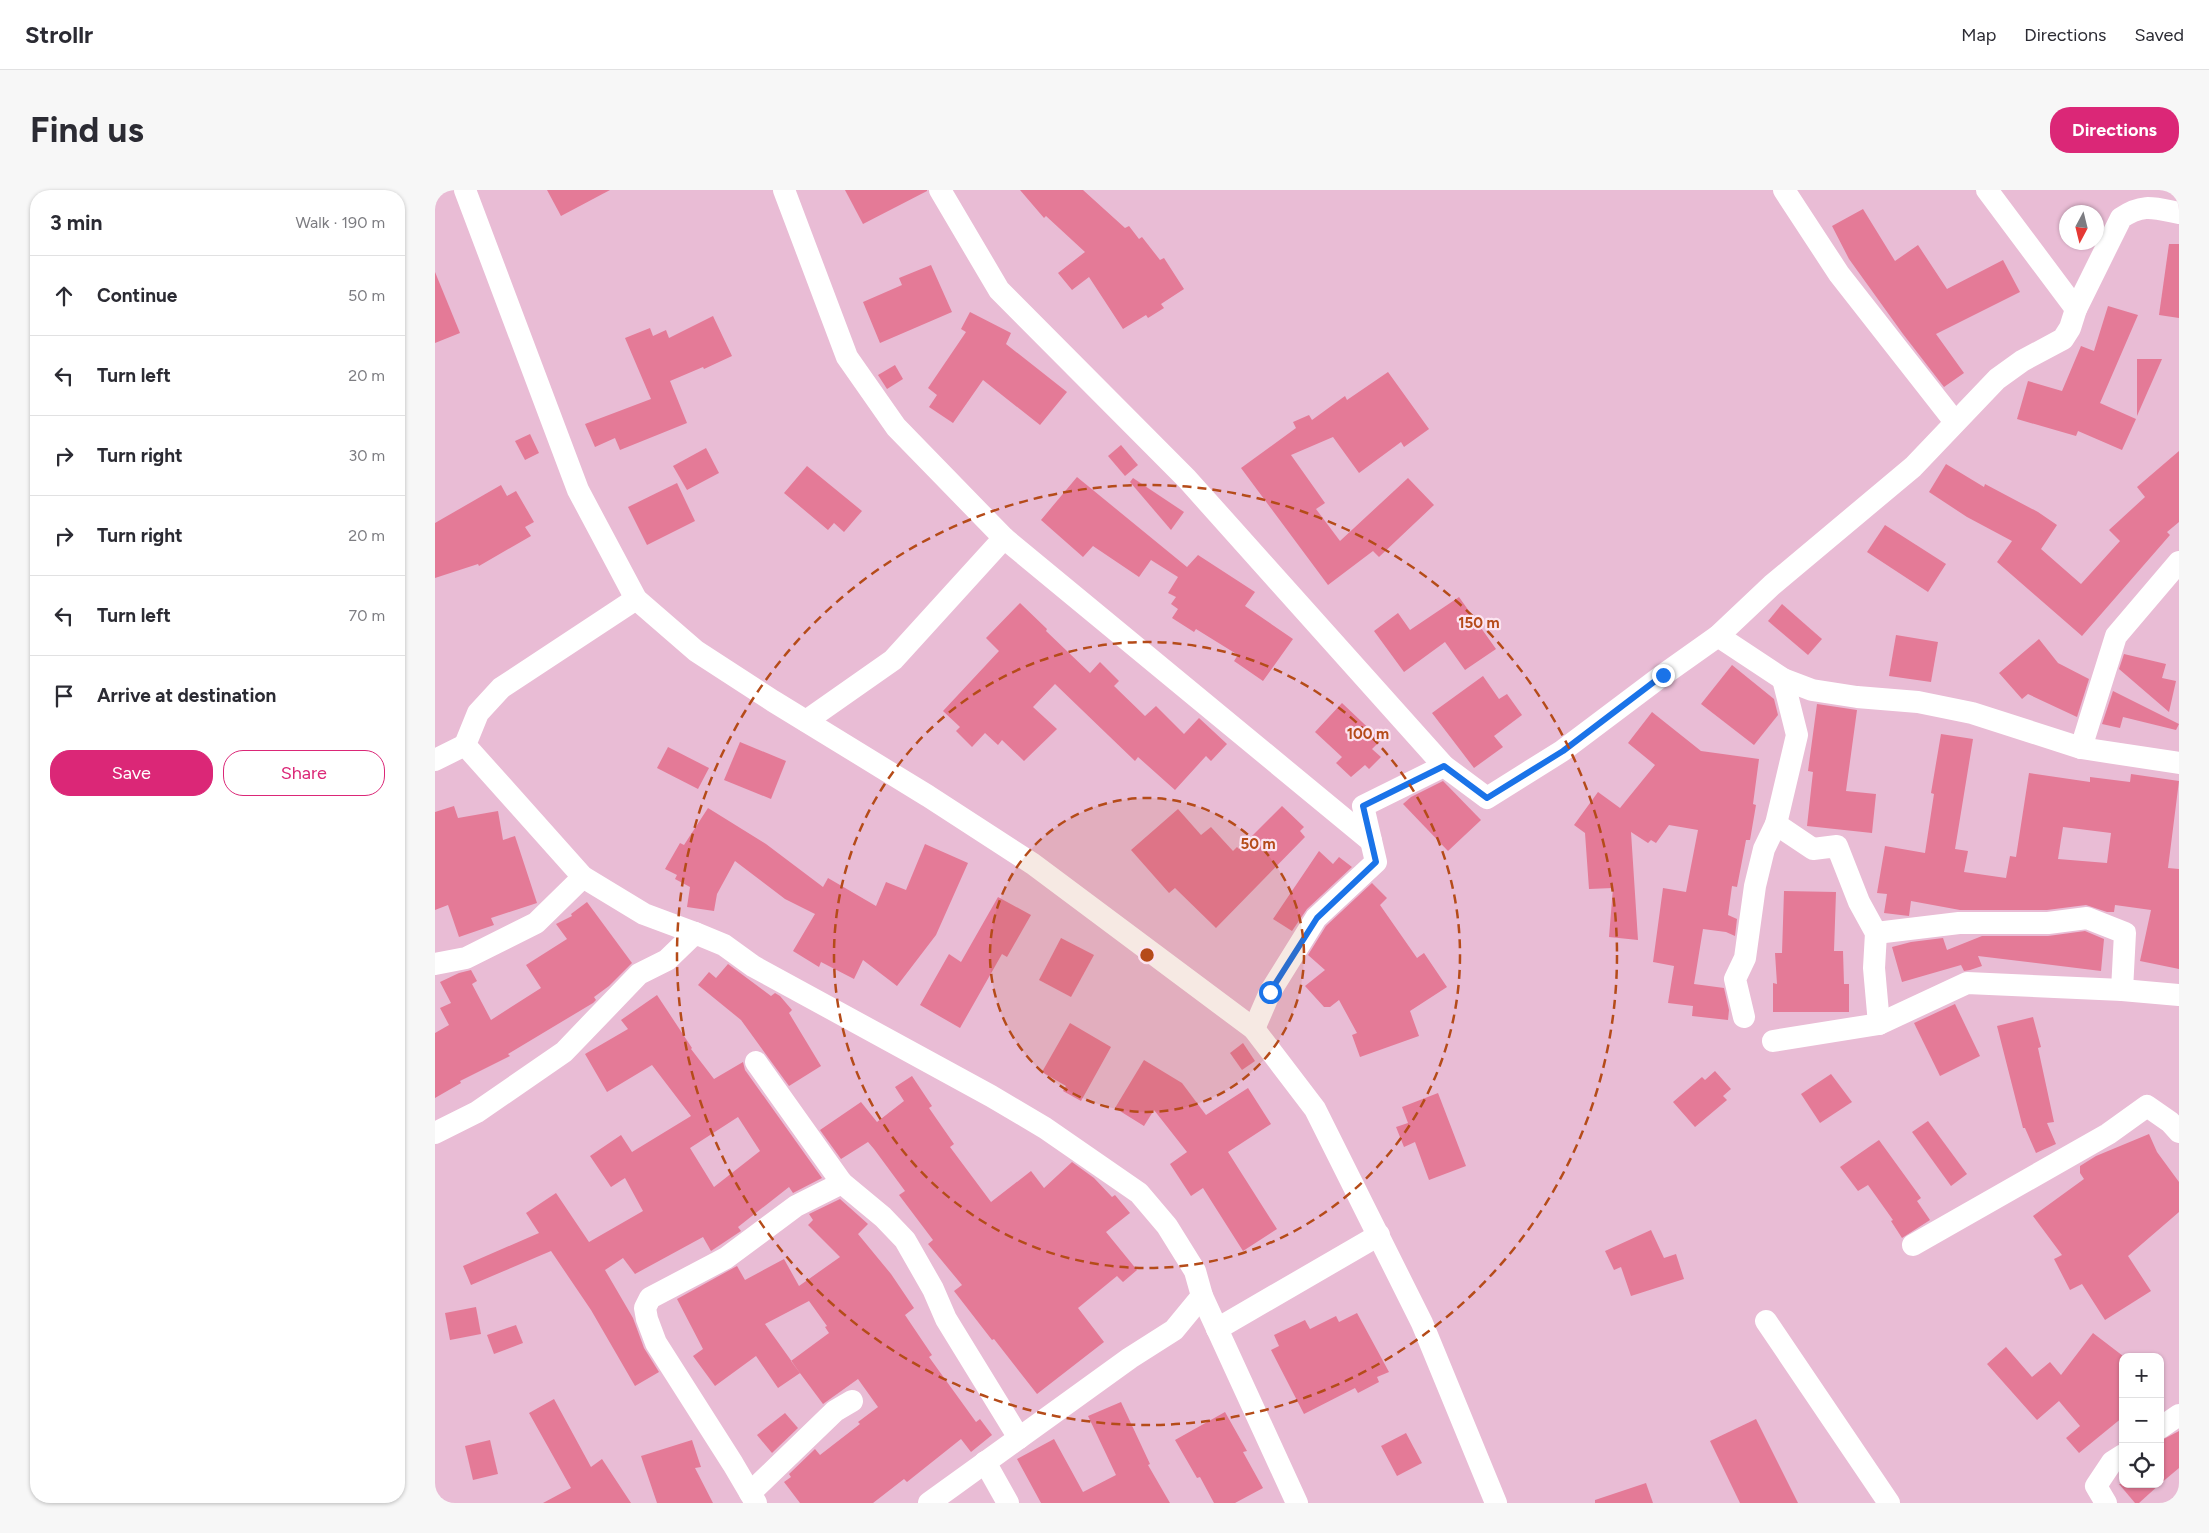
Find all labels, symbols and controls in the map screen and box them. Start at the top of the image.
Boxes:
text: Strollr [25,20,93,49]
text: Map [1961,24,1996,46]
text: Directions [2024,24,2106,46]
text: Saved [2134,24,2184,46]
button: Directions [2050,107,2179,153]
text: Find us [30,109,144,151]
north arrow [2059,205,2104,250]
text: 3 min [50,210,102,235]
text: Walk · 190 m [295,213,385,232]
icon: ahead [50,282,78,310]
text: Continue [97,284,177,307]
text: 50 m [348,286,385,305]
icon: left [50,362,78,390]
text: Turn left [97,364,171,387]
text: 20 m [348,366,385,385]
icon: right [50,442,78,470]
text: Turn right [97,444,183,467]
text: 30 m [348,446,385,465]
icon: right [50,522,78,550]
text: Turn right [97,524,183,547]
text: 20 m [348,526,385,545]
icon: left [50,602,78,630]
text: Turn left [97,604,171,627]
text: 70 m [349,606,385,625]
text: 150 m [1458,614,1500,632]
route end [1652,664,1675,687]
icon: arrive [50,682,78,710]
text: Arrive at destination [97,684,276,707]
text: 100 m [1347,725,1389,743]
button: Save [50,750,213,796]
button: Share [223,750,385,796]
text: 50 m [1240,835,1276,853]
centre of rings [1138,946,1156,964]
route start [1259,981,1282,1004]
map controls [2119,1353,2164,1488]
button: + [2119,1353,2164,1398]
button: − [2119,1398,2164,1443]
button: locate [2119,1443,2164,1488]

